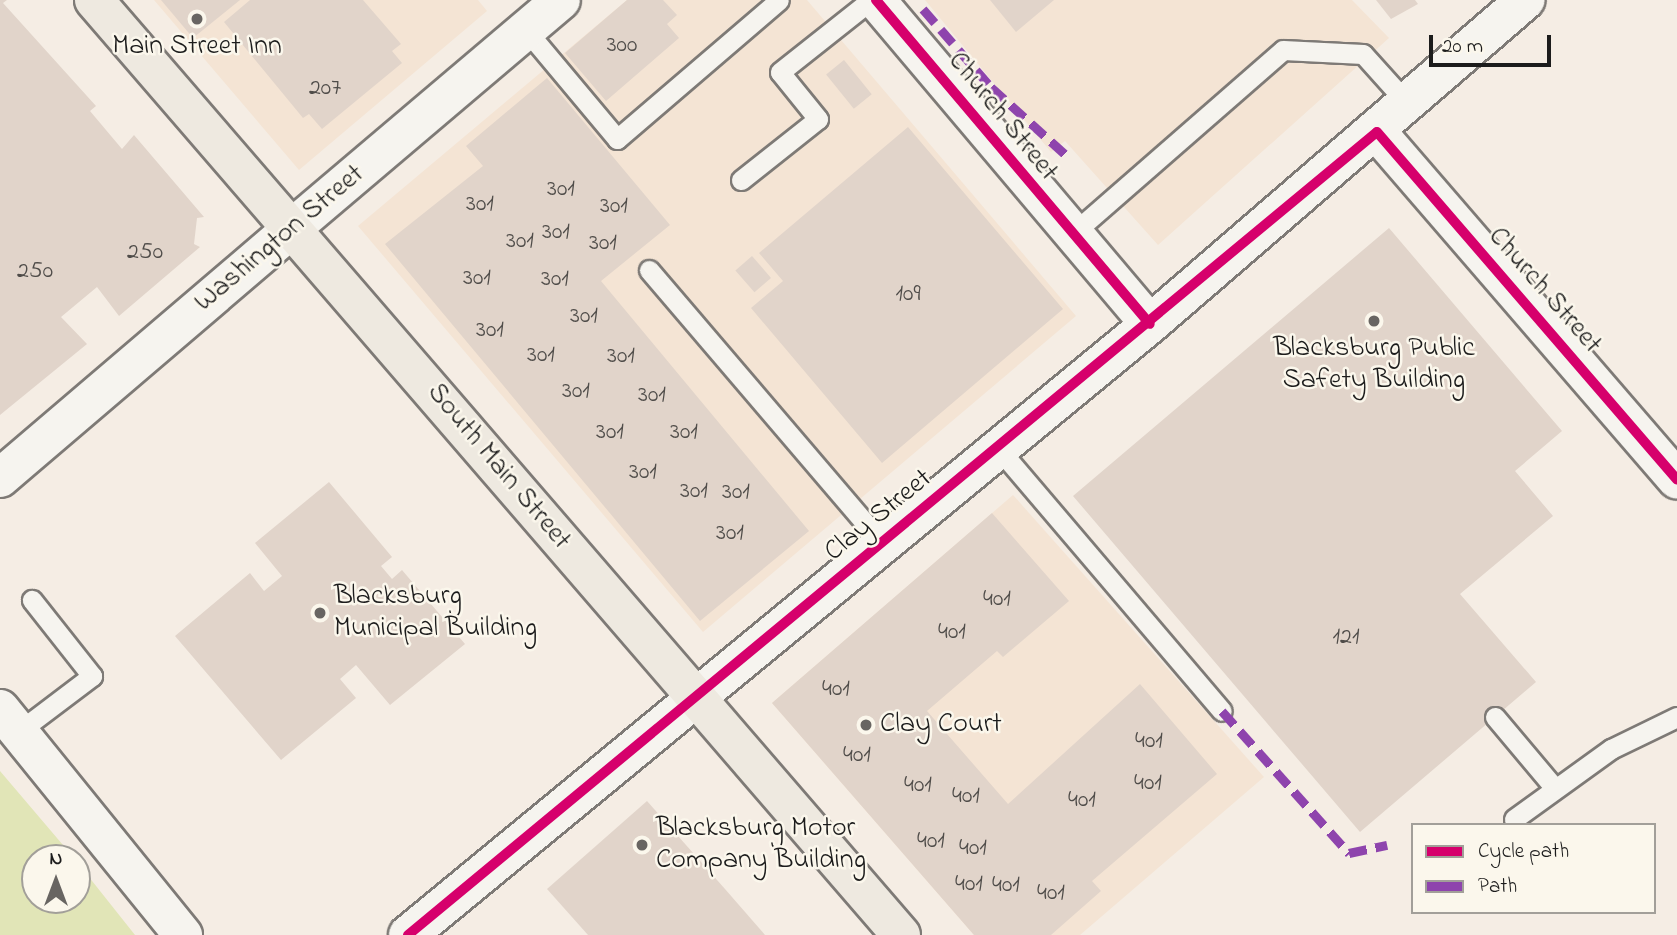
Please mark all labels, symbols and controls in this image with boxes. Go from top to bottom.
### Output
marker: Main Street Inn [189,11,205,27]
scale bar [1432,21,1554,65]
place label: Main Street Inn [112,30,282,64]
house number: 300 [607,32,637,60]
text: 20 m [1442,32,1483,62]
street label: Church Street [940,46,1064,188]
house number: 207 [309,75,341,103]
street label: Washington Street [188,158,372,320]
house number: 301 [547,176,575,204]
house number: 301 [466,191,494,219]
house number: 301 [600,193,628,221]
house number: 301 [542,219,570,247]
street label: Church Street [1480,221,1608,361]
house number: 301 [506,228,534,256]
house number: 301 [589,230,617,258]
house number: 250 [127,239,163,267]
house number: 250 [17,258,53,286]
house number: 301 [463,265,491,293]
house number: 301 [541,266,569,294]
house number: 109 [895,281,921,309]
house number: 301 [570,303,598,331]
marker: Blacksburg Public Safety Building [1366,313,1382,329]
house number: 301 [476,317,504,345]
place label: Blacksburg Public Safety Building [1273,332,1475,398]
house number: 301 [527,342,555,370]
house number: 301 [607,343,635,371]
street label: South Main Street [419,377,577,557]
house number: 301 [562,378,590,406]
house number: 301 [638,382,666,410]
house number: 301 [596,419,624,447]
house number: 301 [670,419,698,447]
house number: 301 [629,459,657,487]
street label: Clay Street [819,463,939,569]
house number: 301 [680,478,708,506]
house number: 301 [722,479,750,507]
house number: 301 [716,520,744,548]
place label: Blacksburg Municipal Building [334,580,537,646]
house number: 401 [983,586,1011,614]
marker: Blacksburg Municipal Building [312,605,328,621]
house number: 401 [938,619,966,647]
house number: 121 [1332,624,1360,652]
house number: 401 [822,676,850,704]
place label: Clay Court [880,708,1002,742]
marker: Clay Court [858,717,874,733]
house number: 401 [1135,728,1163,756]
house number: 401 [843,742,871,770]
house number: 401 [1134,770,1162,798]
house number: 401 [904,772,932,800]
house number: 401 [952,783,980,811]
house number: 401 [1068,787,1096,815]
place label: Blacksburg Motor Company Building [656,812,866,878]
legend [1411,823,1656,914]
house number: 401 [917,828,945,856]
house number: 401 [959,835,987,863]
marker: Blacksburg Motor Company Building [634,837,650,853]
text: Cycle path [1478,837,1569,867]
north arrow [21,844,91,914]
text: N [50,846,62,873]
house number: 401 [955,871,983,899]
house number: 401 [992,872,1020,900]
text: Path [1478,872,1517,902]
house number: 401 [1037,880,1065,908]

